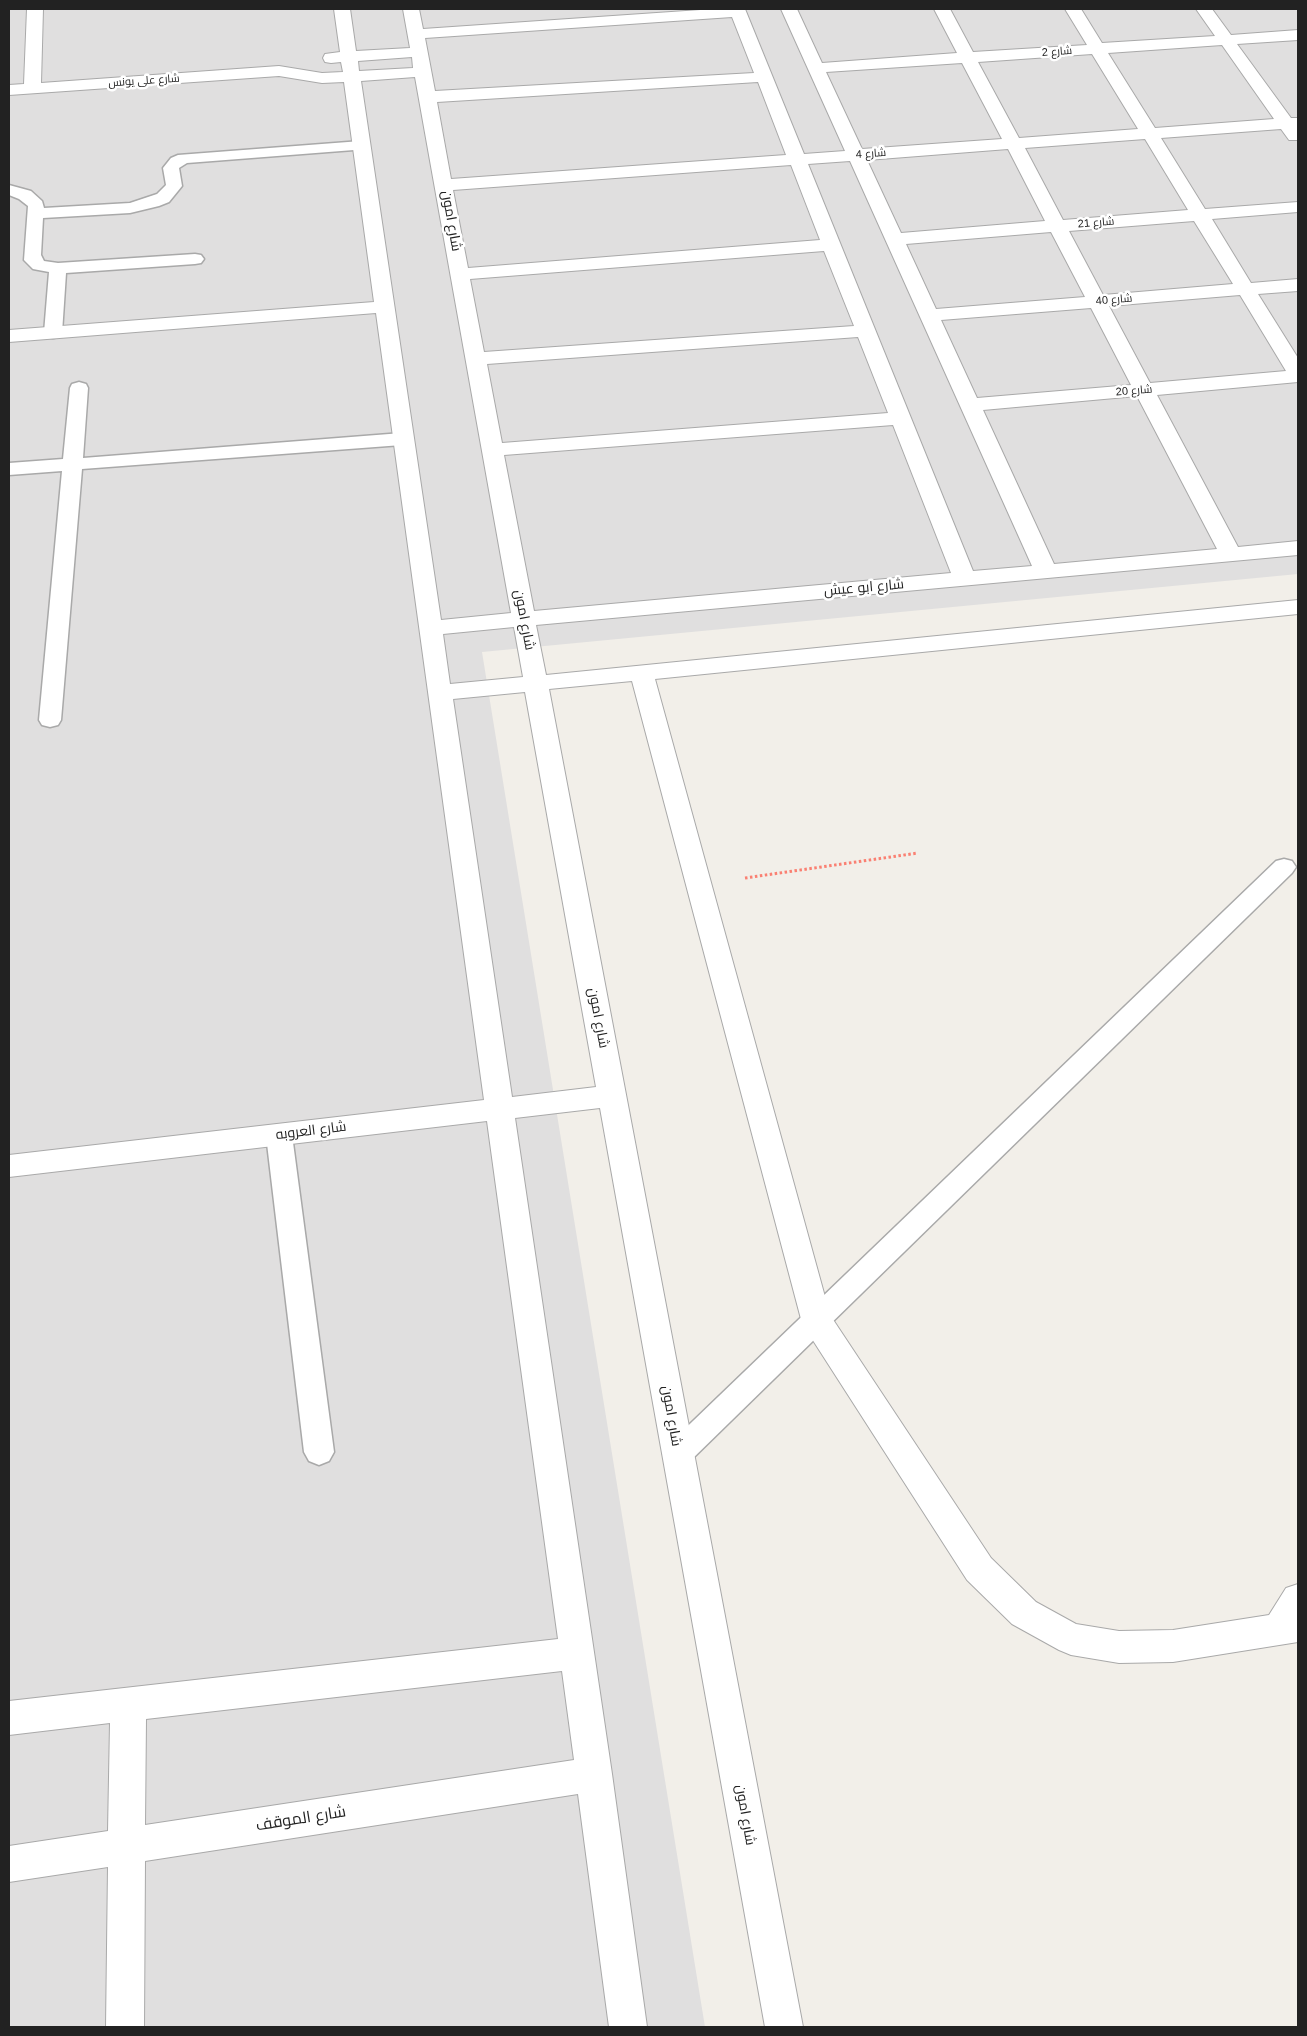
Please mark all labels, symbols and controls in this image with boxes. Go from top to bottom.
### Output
street label: شارع 2 [1041,44,1073,60]
street label: شارع على يونس [108,72,180,90]
street label: شارع 4 [855,146,887,162]
street label: شارع امون [437,189,465,253]
street label: شارع 21 [1077,215,1115,231]
street label: شارع 40 [1095,292,1133,308]
street label: شارع 20 [1115,383,1153,399]
street label: شارع ابو عيش [823,576,905,600]
street label: شارع امون [510,588,538,652]
street label: شارع امون [584,986,612,1050]
street label: شارع العروبه [275,1118,347,1144]
street label: شارع امون [657,1384,685,1448]
street label: شارع امون [731,1783,759,1847]
street label: شارع الموقف [255,1802,347,1836]

